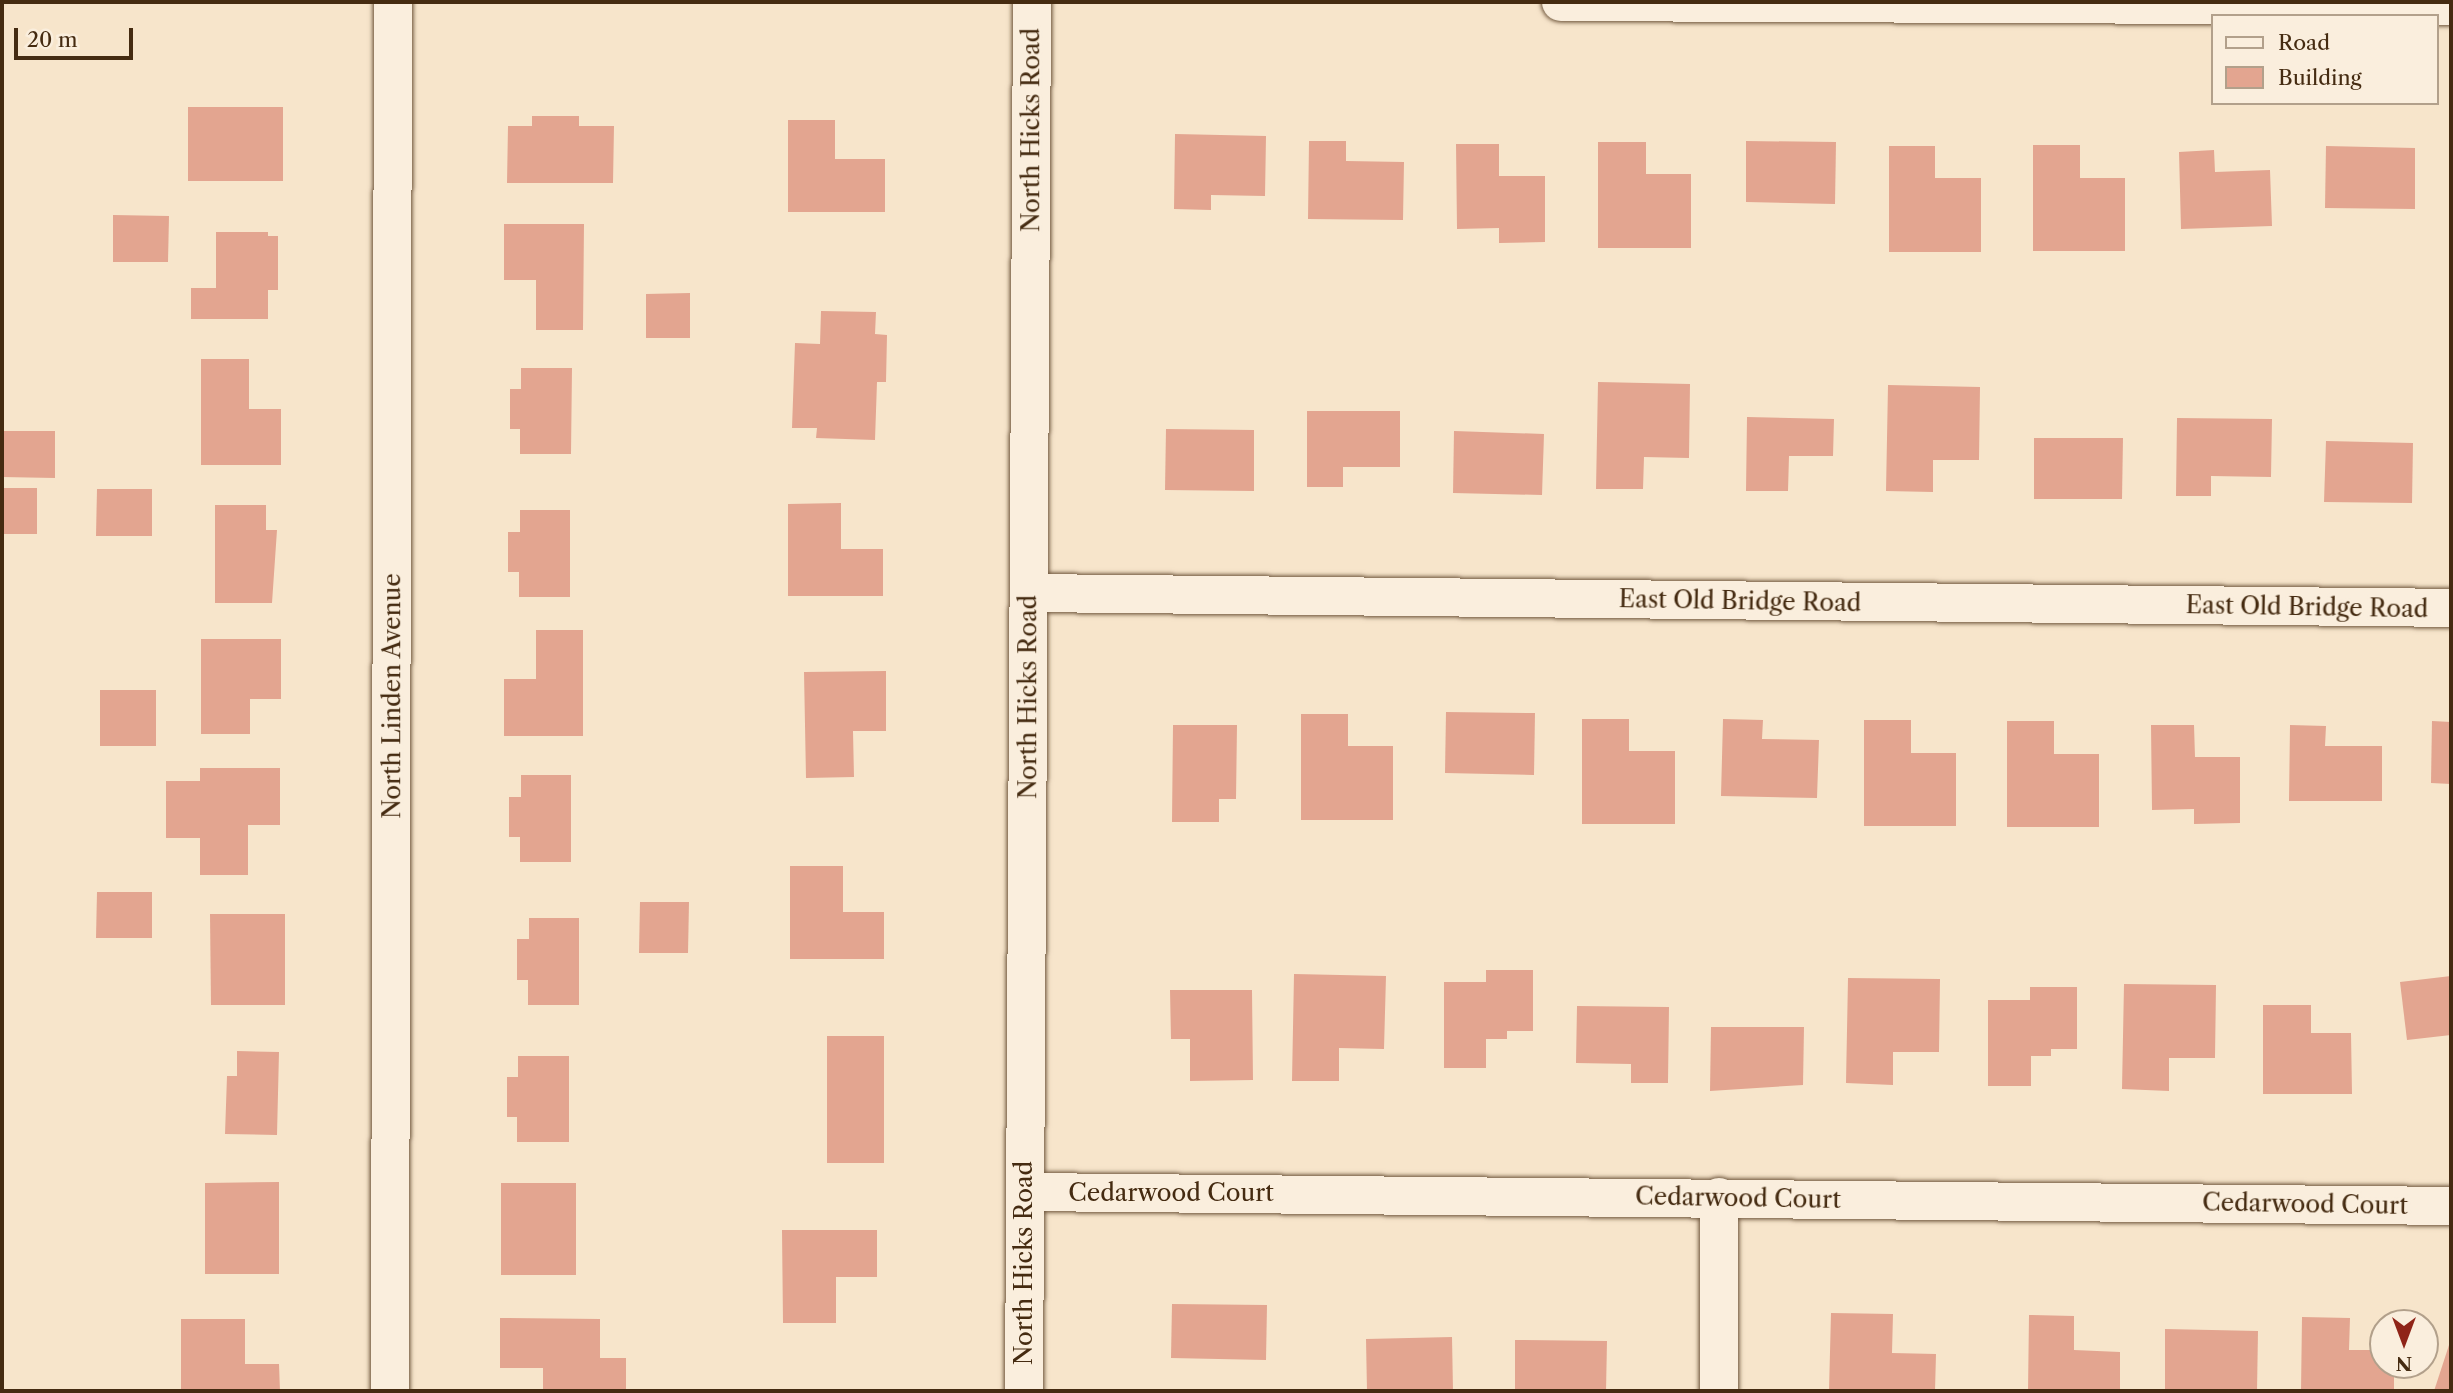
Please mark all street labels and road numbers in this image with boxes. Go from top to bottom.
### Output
street label: North Hicks Road [1017,28,1045,232]
street label: North Linden Avenue [378,573,406,819]
street label: East Old Bridge Road [1618,584,1862,618]
street label: East Old Bridge Road [2185,590,2429,624]
street label: North Hicks Road [1014,595,1042,799]
street label: North Hicks Road [1010,1161,1038,1365]
street label: Cedarwood Court [1068,1179,1274,1207]
street label: Cedarwood Court [1635,1182,1841,1214]
street label: Cedarwood Court [2202,1188,2408,1220]

